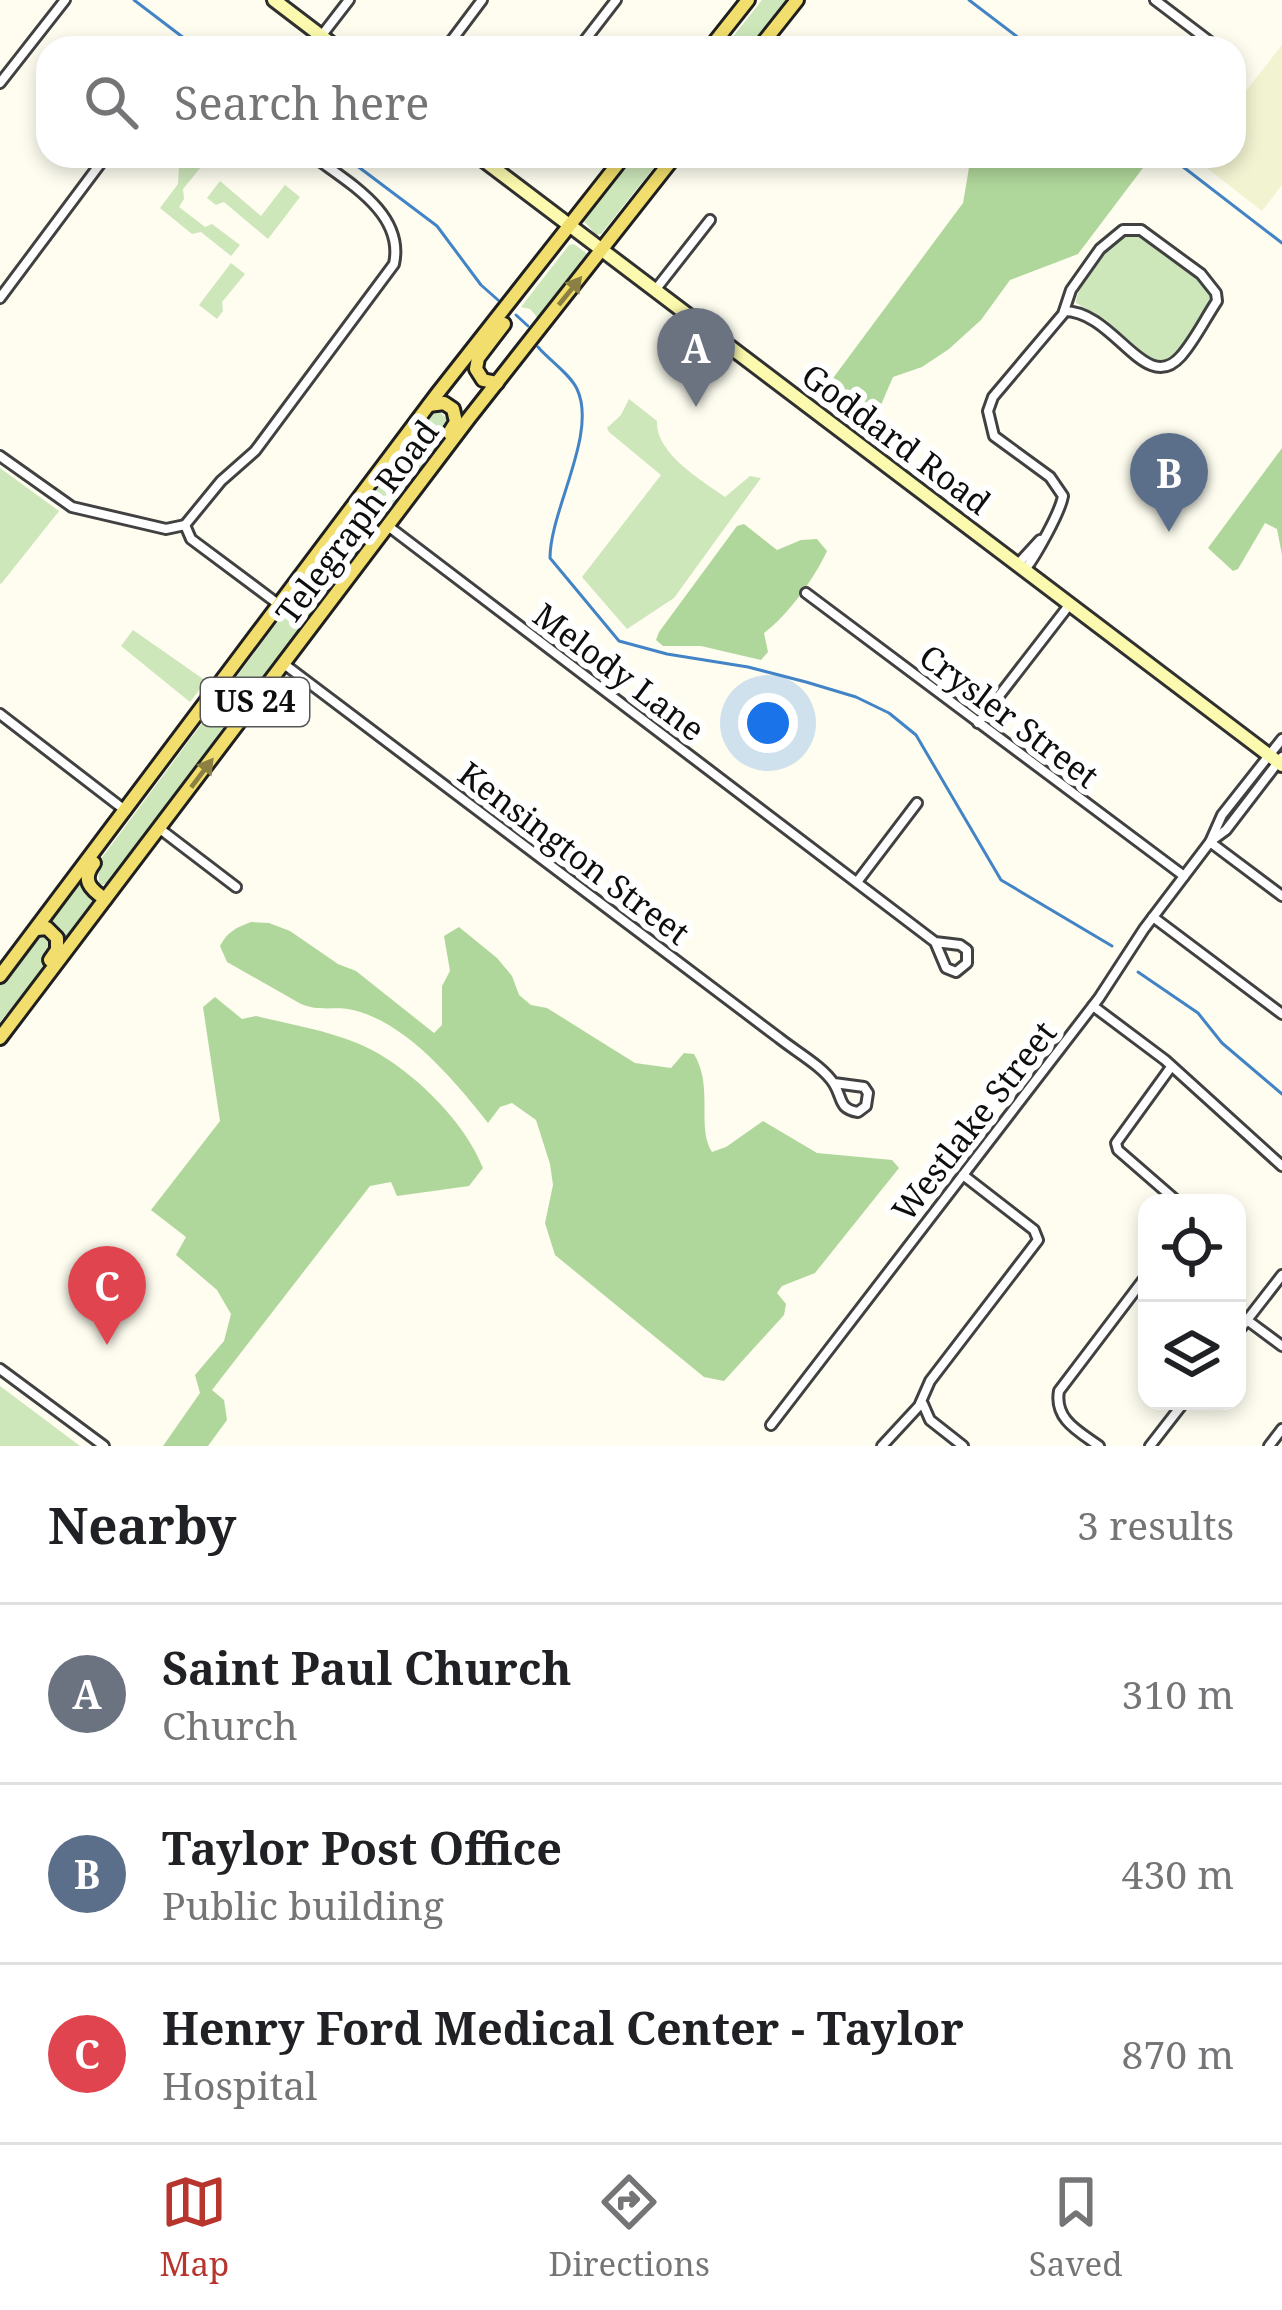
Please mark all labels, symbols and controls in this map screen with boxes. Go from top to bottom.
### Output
search box [36,36,1246,168]
icon: search [78,69,144,135]
text: Search here [174,72,429,133]
one-way arrow [557,275,582,306]
pin: A [657,308,735,407]
street label: Goddard Road [793,353,1000,524]
street label: Telegraph Road [265,410,448,633]
pin: B [1130,433,1208,532]
street label: Melody Lane [525,592,714,751]
street label: Crysler Street [911,633,1108,798]
road number: US 24 [201,678,309,726]
your location [738,693,798,753]
street label: Kensington Street [450,751,699,954]
one-way arrow [189,757,213,789]
street label: Westlake Street [881,1011,1066,1230]
map controls [1138,1194,1246,1410]
button: locate [1138,1194,1246,1302]
pin: C [68,1246,146,1345]
button: layers [1138,1302,1246,1410]
text: Nearby [48,1489,236,1559]
text: 3 results [1077,1498,1234,1551]
text: Saint Paul Church [162,1637,572,1698]
text: A [72,1667,102,1720]
text: 310 m [1122,1667,1234,1720]
text: Church [162,1698,298,1751]
text: Taylor Post Office [162,1817,562,1878]
text: B [74,1847,100,1900]
text: 430 m [1122,1847,1234,1900]
text: Public building [162,1878,444,1931]
text: Henry Ford Medical Center - Taylor [162,1997,964,2058]
text: C [74,2027,100,2080]
text: 870 m [1122,2027,1234,2080]
text: Hospital [162,2058,317,2111]
tab: Map [160,2169,229,2286]
tab: Directions [548,2169,710,2286]
tab: Saved [1029,2169,1122,2286]

